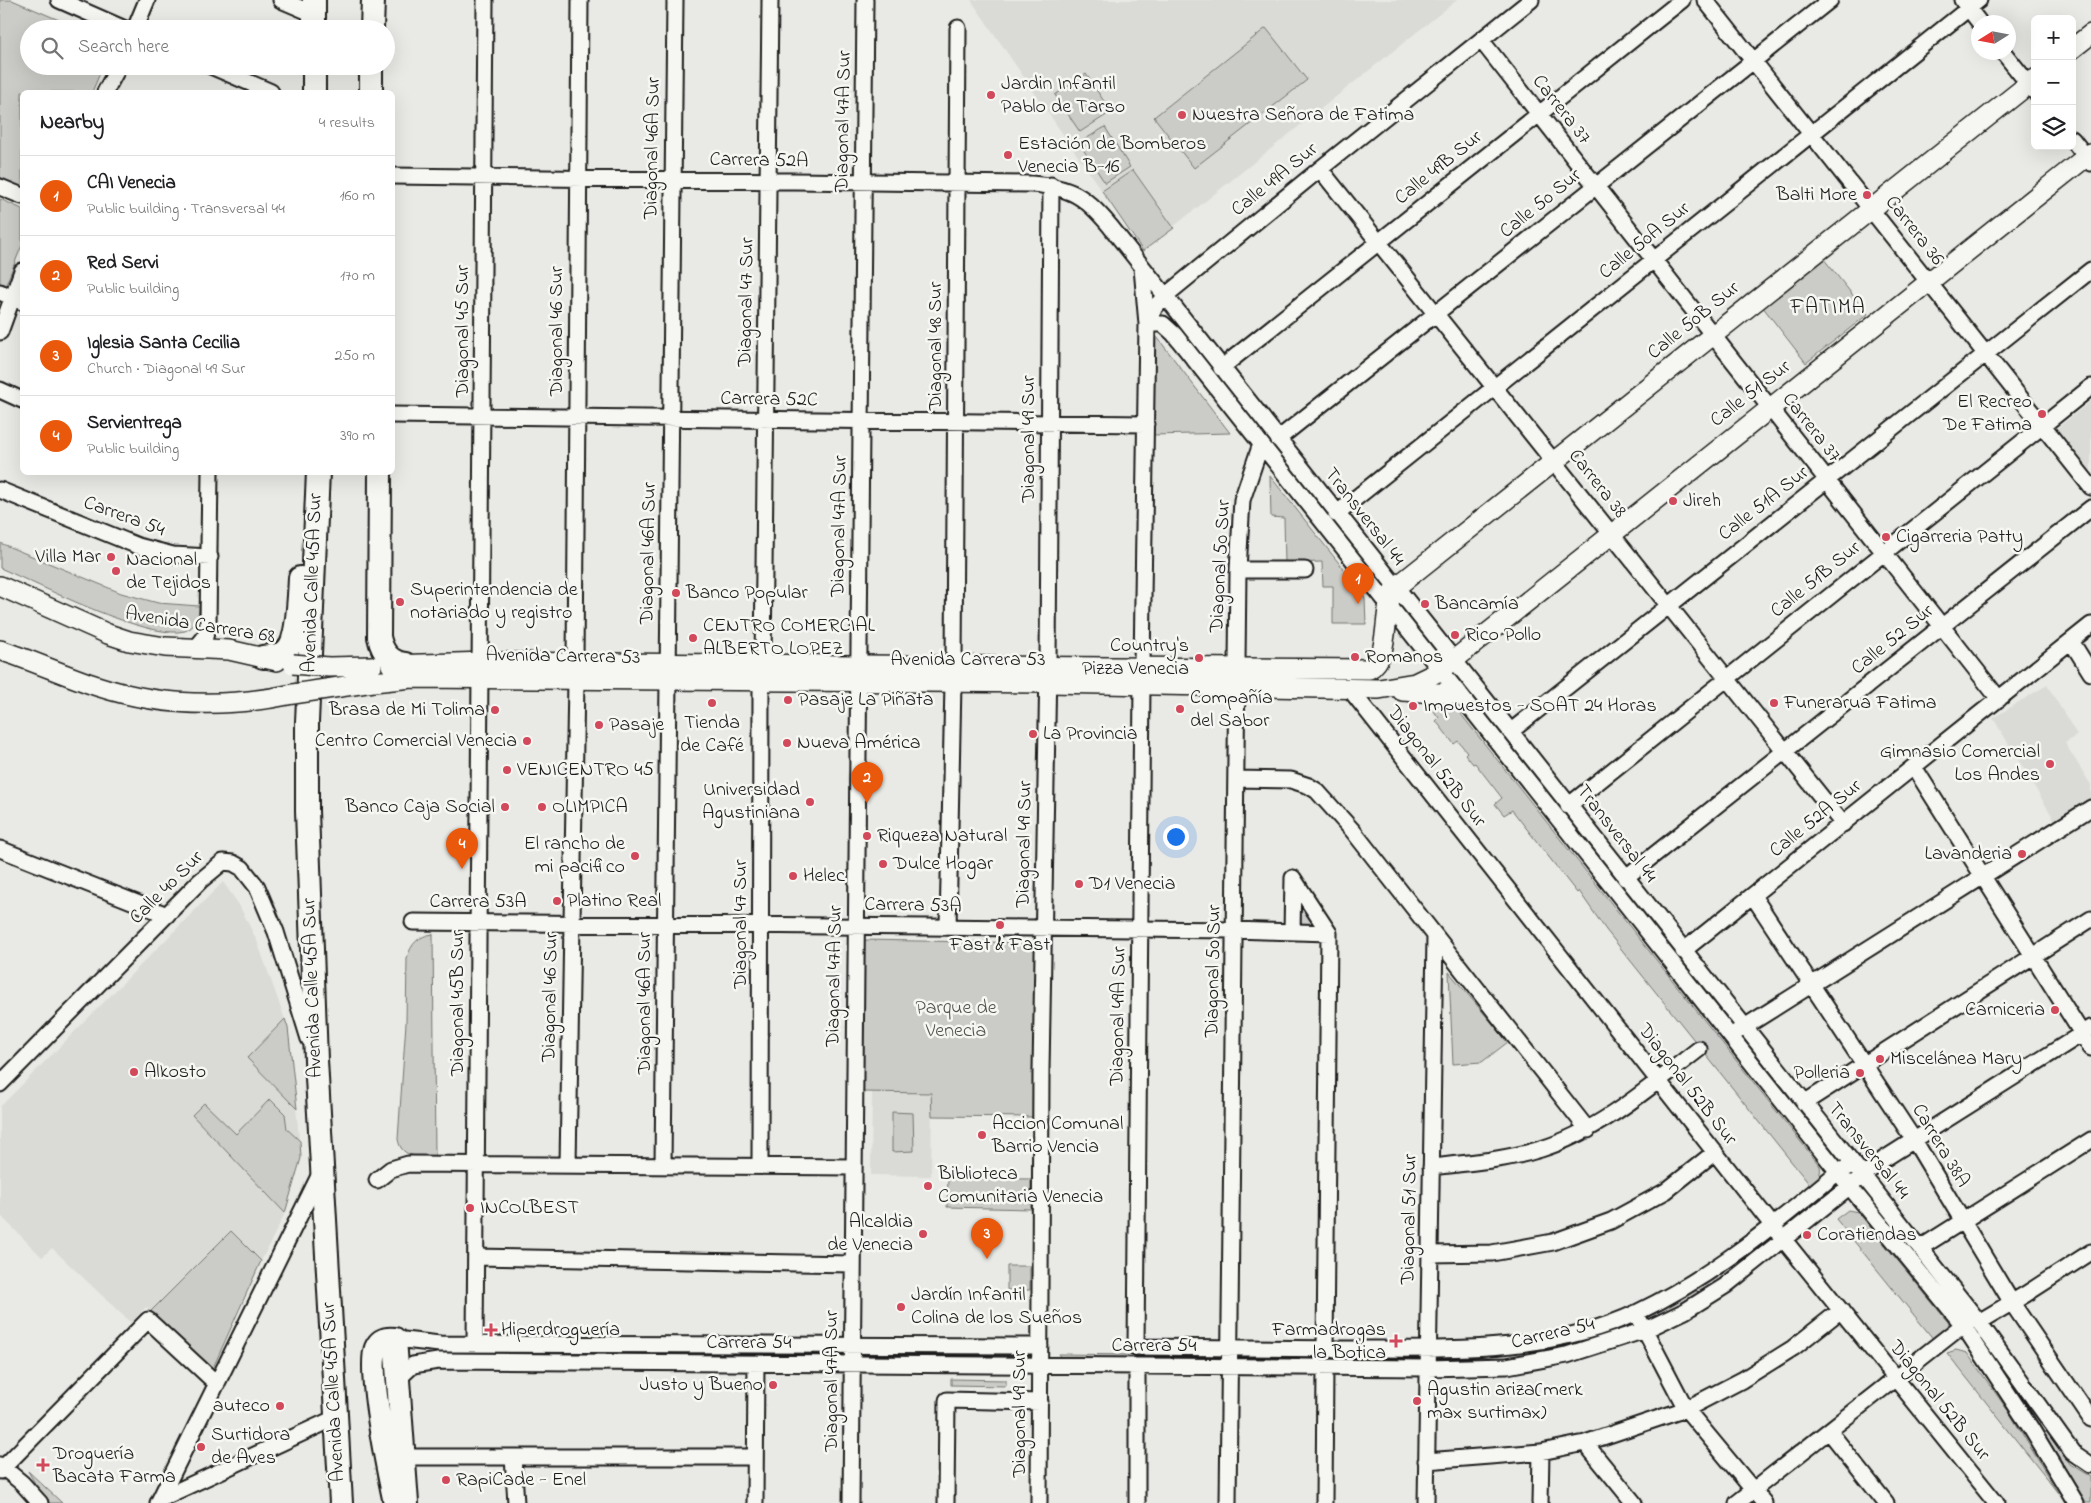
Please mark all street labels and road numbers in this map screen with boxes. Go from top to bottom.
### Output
street label: Diagonal 47A Sur [828,49,861,193]
street label: Carrera 37 [1524,69,1598,151]
street label: Diagonal 46A Sur [637,76,670,220]
street label: Calle 49B Sur [1389,123,1490,212]
street label: Calle 49A Sur [1225,135,1325,224]
street label: Carrera 52A [709,146,809,176]
street label: Calle 50 Sur [1494,161,1589,246]
street label: Carrera 36 [1877,190,1951,272]
street label: Calle 50A Sur [1593,195,1698,287]
street label: Diagonal 47 Sur [731,236,764,368]
street label: Diagonal 45 Sur [449,264,479,398]
street label: Diagonal 46 Sur [543,265,573,397]
street label: Calle 50B Sur [1642,274,1747,367]
street label: Diagonal 48 Sur [922,281,952,411]
street label: Calle 51 Sur [1704,353,1798,435]
street label: Diagonal 49 Sur [1015,375,1045,504]
street label: Carrera 52C [720,385,818,415]
street label: Carrera 37 [1774,387,1848,469]
street label: Carrera 38 [1561,443,1633,525]
street label: Diagonal 47A Sur [824,454,857,598]
street label: Calle 51A Sur [1713,459,1816,549]
street label: Transversal 44 [1316,462,1412,572]
street label: Diagonal 46A Sur [633,481,666,625]
street label: Carrera 54 [79,489,169,545]
street label: Avenida Calle 45A Sur [295,492,331,673]
street label: Diagonal 50 Sur [1203,498,1240,634]
street label: Calle 51B Sur [1764,534,1868,626]
street label: Calle 52 Sur [1845,597,1941,683]
street label: Avenida Carrera 68 [123,600,277,652]
street label: Avenida Carrera 53 [485,641,641,673]
street label: Avenida Carrera 53 [891,646,1045,675]
street label: Diagonal 52B Sur [1378,699,1493,835]
street label: Calle 52A Sur [1764,772,1869,865]
street label: Diagonal 49 Sur [1009,779,1042,909]
street label: Transversal 44 [1568,779,1664,889]
street label: Calle 40 Sur [123,844,211,932]
street label: Diagonal 47 Sur [727,859,757,990]
street label: Carrera 53A [429,888,527,917]
street label: Carrera 53A [864,891,962,921]
street label: Avenida Calle 45A Sur [295,897,331,1078]
street label: Diagonal 50 Sur [1198,903,1231,1039]
street label: Diagonal 47A Sur [819,904,852,1048]
street label: Diagonal 45B Sur [444,929,474,1077]
street label: Diagonal 46 Sur [535,931,568,1063]
street label: Diagonal 46A Sur [631,931,661,1075]
street label: Diagonal 49A Sur [1103,945,1136,1087]
street label: Diagonal 52B Sur [1629,1017,1744,1153]
street label: Transversal 44 [1820,1096,1916,1206]
street label: Carrera 38A [1904,1099,1976,1193]
street label: Diagonal 51 Sur [1394,1153,1427,1286]
street label: Avenida Calle 45A Sur [315,1301,353,1483]
street label: Diagonal 47A Sur [818,1309,848,1453]
street label: Carrera 54 [1508,1310,1598,1358]
street label: Carrera 54 [707,1329,791,1358]
street label: Carrera 54 [1112,1332,1196,1361]
street label: Diagonal 52B Sur [1880,1334,1997,1469]
street label: Diagonal 49 Sur [1006,1350,1036,1479]

